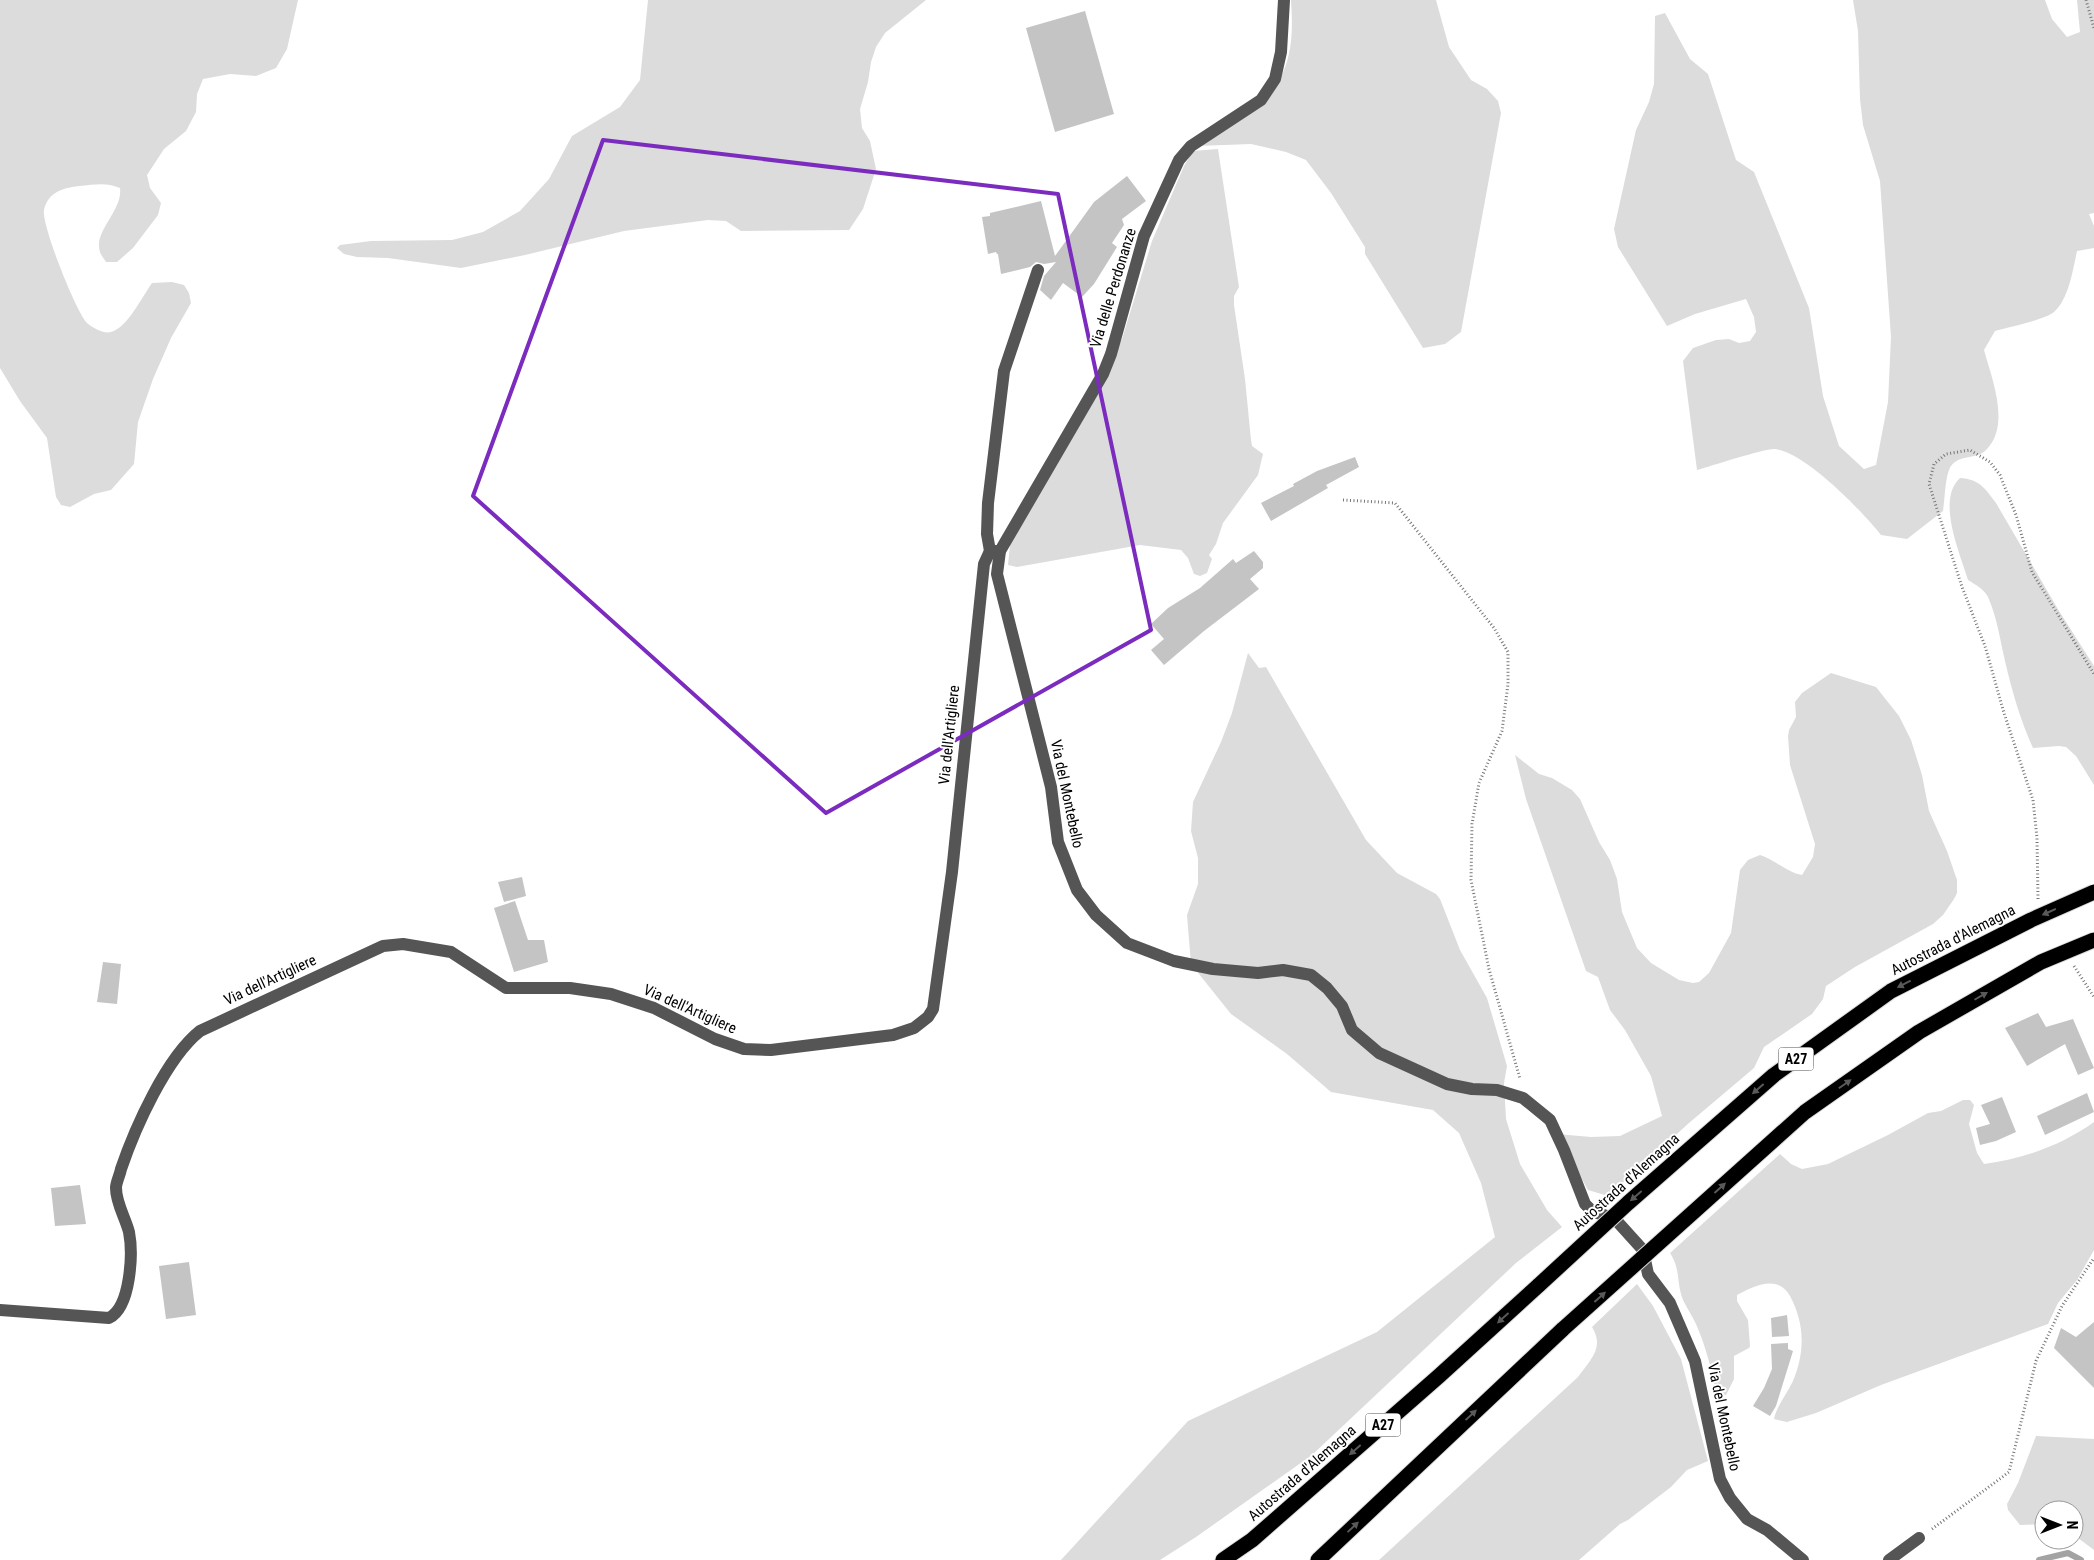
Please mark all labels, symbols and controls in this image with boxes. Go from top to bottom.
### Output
street label: Via delle Perdonanze [1086,226,1140,350]
street label: Via dell'Artigliere [935,684,963,786]
street label: Via del Montebello [1047,738,1087,850]
street label: Autostrada d'Alemagna [1888,901,2018,979]
one-way arrow [2042,908,2056,916]
street label: Via dell'Artigliere [221,951,319,1009]
street label: Via dell'Artigliere [641,980,739,1038]
one-way arrow [1897,980,1911,988]
one-way arrow [1974,992,1989,1000]
road number: A27 [1778,1048,1814,1070]
one-way arrow [1838,1079,1852,1089]
one-way arrow [1752,1083,1764,1094]
street label: Autostrada d'Alemagna [1569,1129,1683,1235]
one-way arrow [1714,1182,1726,1194]
one-way arrow [1630,1190,1642,1202]
one-way arrow [1593,1291,1605,1303]
one-way arrow [1497,1312,1509,1324]
street label: Via del Montebello [1704,1361,1744,1473]
one-way arrow [1465,1409,1477,1421]
road number: A27 [1366,1414,1400,1436]
street label: Autostrada d'Alemagna [1244,1421,1360,1525]
one-way arrow [1349,1444,1362,1455]
north arrow [2034,1500,2084,1550]
one-way arrow [1347,1521,1359,1533]
text: N [2064,1521,2080,1529]

